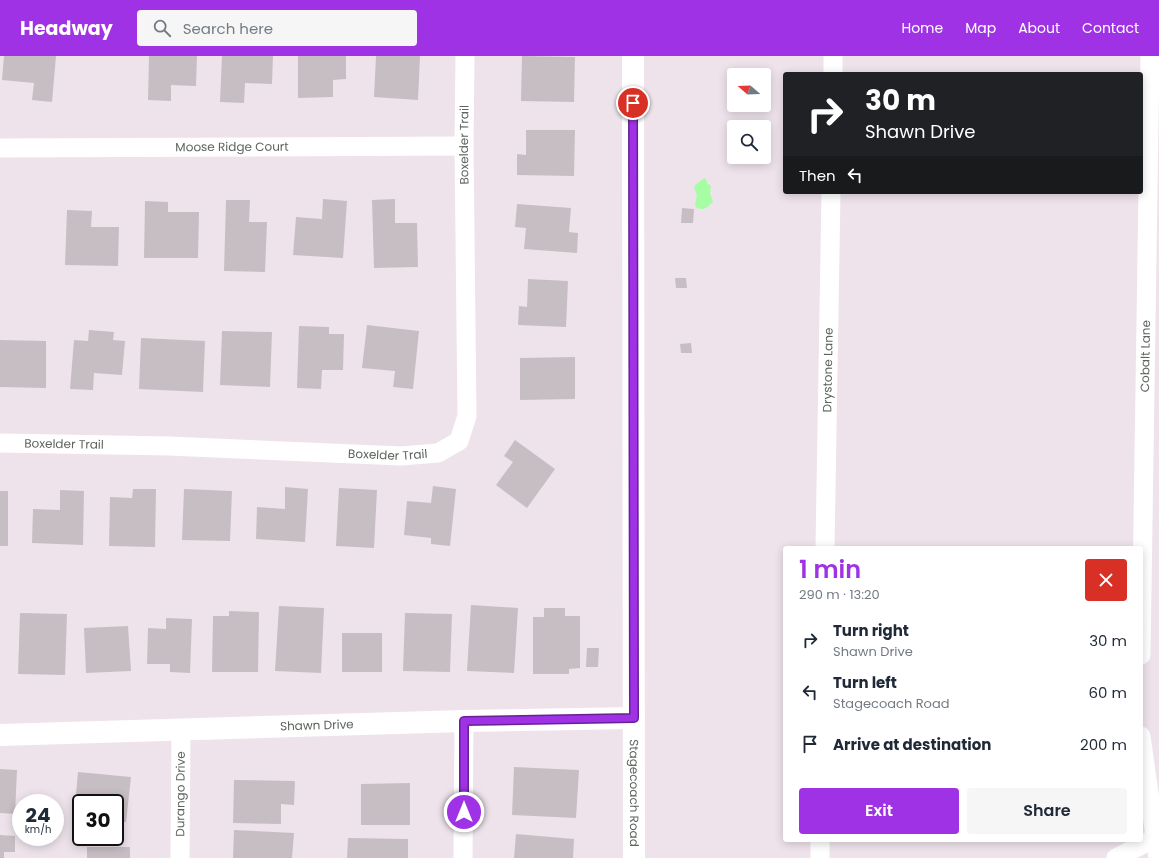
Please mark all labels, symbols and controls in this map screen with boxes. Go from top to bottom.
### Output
search box [137,10,417,46]
text: Headway [20,15,113,42]
icon: search [151,17,173,39]
text: Search here [183,18,273,39]
text: Home [901,18,943,38]
text: Map [965,18,996,38]
text: About [1018,18,1060,38]
text: Contact [1082,18,1139,38]
north arrow [727,68,771,112]
map controls [727,68,771,164]
text: 30 m [865,81,936,120]
pin [616,86,650,120]
icon: right [799,88,851,140]
icon: arrive [622,92,644,114]
street label: Boxelder Trail [455,105,472,185]
text: Shawn Drive [865,119,975,144]
button: search [727,120,771,164]
street label: Moose Ridge Court [175,138,289,155]
icon: left [844,164,866,186]
text: Then [799,165,836,186]
street label: Cobalt Lane [1136,320,1154,392]
street label: Drystone Lane [818,327,837,413]
street label: Boxelder Trail [24,434,104,453]
street label: Boxelder Trail [348,445,428,464]
text: 1 min [799,553,861,586]
button: close [1085,559,1127,601]
text: 290 m · 13:20 [799,585,880,604]
text: Turn right [833,620,909,641]
icon: right [799,629,821,651]
text: 30 m [1089,630,1127,651]
text: Shawn Drive [833,642,913,661]
text: Turn left [833,672,897,693]
icon: left [799,681,821,703]
text: 60 m [1089,682,1127,703]
text: Stagecoach Road [833,694,949,713]
street label: Shawn Drive [280,715,354,735]
icon: arrive [799,733,821,755]
text: Arrive at destination [833,734,991,755]
text: 200 m [1080,734,1127,755]
street label: Stagecoach Road [626,739,643,847]
street label: Durango Drive [171,751,189,837]
button: Exit [799,788,959,834]
button: Share [967,788,1127,834]
position arrow [443,791,485,833]
speed limit sign: 30 [72,794,124,846]
text: 24 [26,801,50,829]
text: km/h [25,822,51,837]

